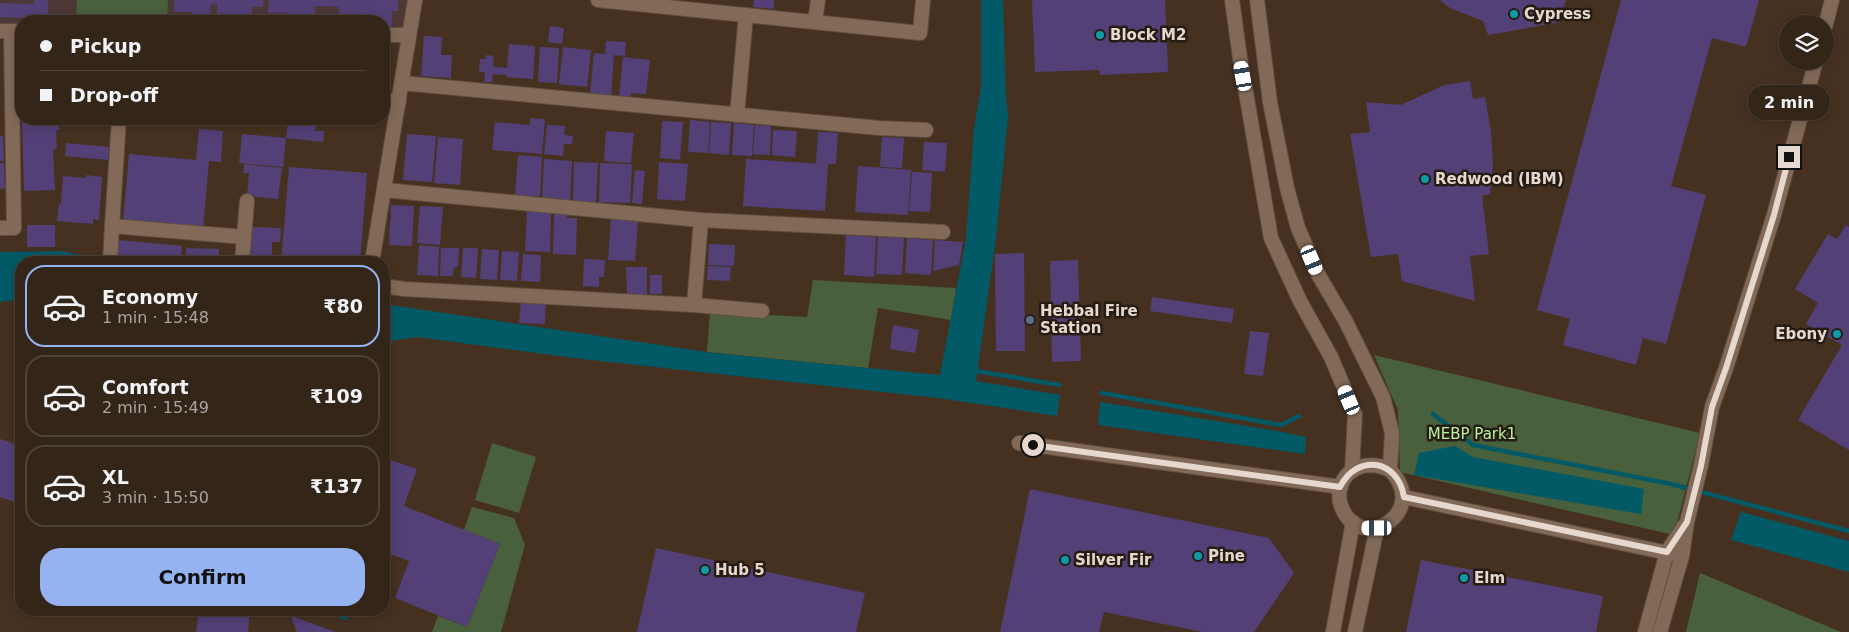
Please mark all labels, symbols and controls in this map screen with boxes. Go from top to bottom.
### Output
place label: Cypress [1524,5,1591,23]
marker: Cypress [1508,8,1520,20]
map controls [1779,15,1834,70]
button: layers [1779,15,1834,70]
place label: Block M2 [1110,26,1186,44]
marker: Block M2 [1094,29,1106,41]
text: Pickup [70,35,141,57]
car [1233,60,1252,92]
text: Drop-off [70,84,158,106]
callout: 2 min [1748,84,1830,120]
text: 2 min [1764,93,1814,112]
route end [1778,146,1800,168]
place label: Redwood (IBM) [1435,170,1564,188]
marker: Redwood (IBM) [1419,173,1431,185]
car [1299,243,1324,277]
icon: car [42,284,87,329]
text: Economy [102,286,198,308]
text: ₹80 [323,295,363,317]
place label: Hebbal Fire Station [1040,302,1138,337]
text: 1 min · 15:48 [102,308,209,327]
marker: Hebbal Fire Station [1024,314,1036,326]
place label: Ebony [1775,325,1827,343]
marker: Ebony [1831,328,1843,340]
icon: car [42,374,87,419]
text: Comfort [102,376,189,398]
car [1336,383,1361,417]
text: ₹109 [310,385,363,407]
text: 2 min · 15:49 [102,398,209,417]
park label: MEBP Park1 [1428,425,1516,443]
route start [1022,434,1044,456]
icon: car [42,464,87,509]
text: XL [102,466,129,488]
text: ₹137 [310,475,363,497]
text: 3 min · 15:50 [102,488,209,507]
car [1362,521,1392,536]
place label: Pine [1208,547,1245,565]
button: Confirm [40,548,365,606]
marker: Pine [1192,550,1204,562]
place label: Silver Fir [1075,551,1152,569]
marker: Silver Fir [1059,554,1071,566]
place label: Hub 5 [715,561,765,579]
marker: Hub 5 [699,564,711,576]
place label: Elm [1474,569,1505,587]
marker: Elm [1458,572,1470,584]

